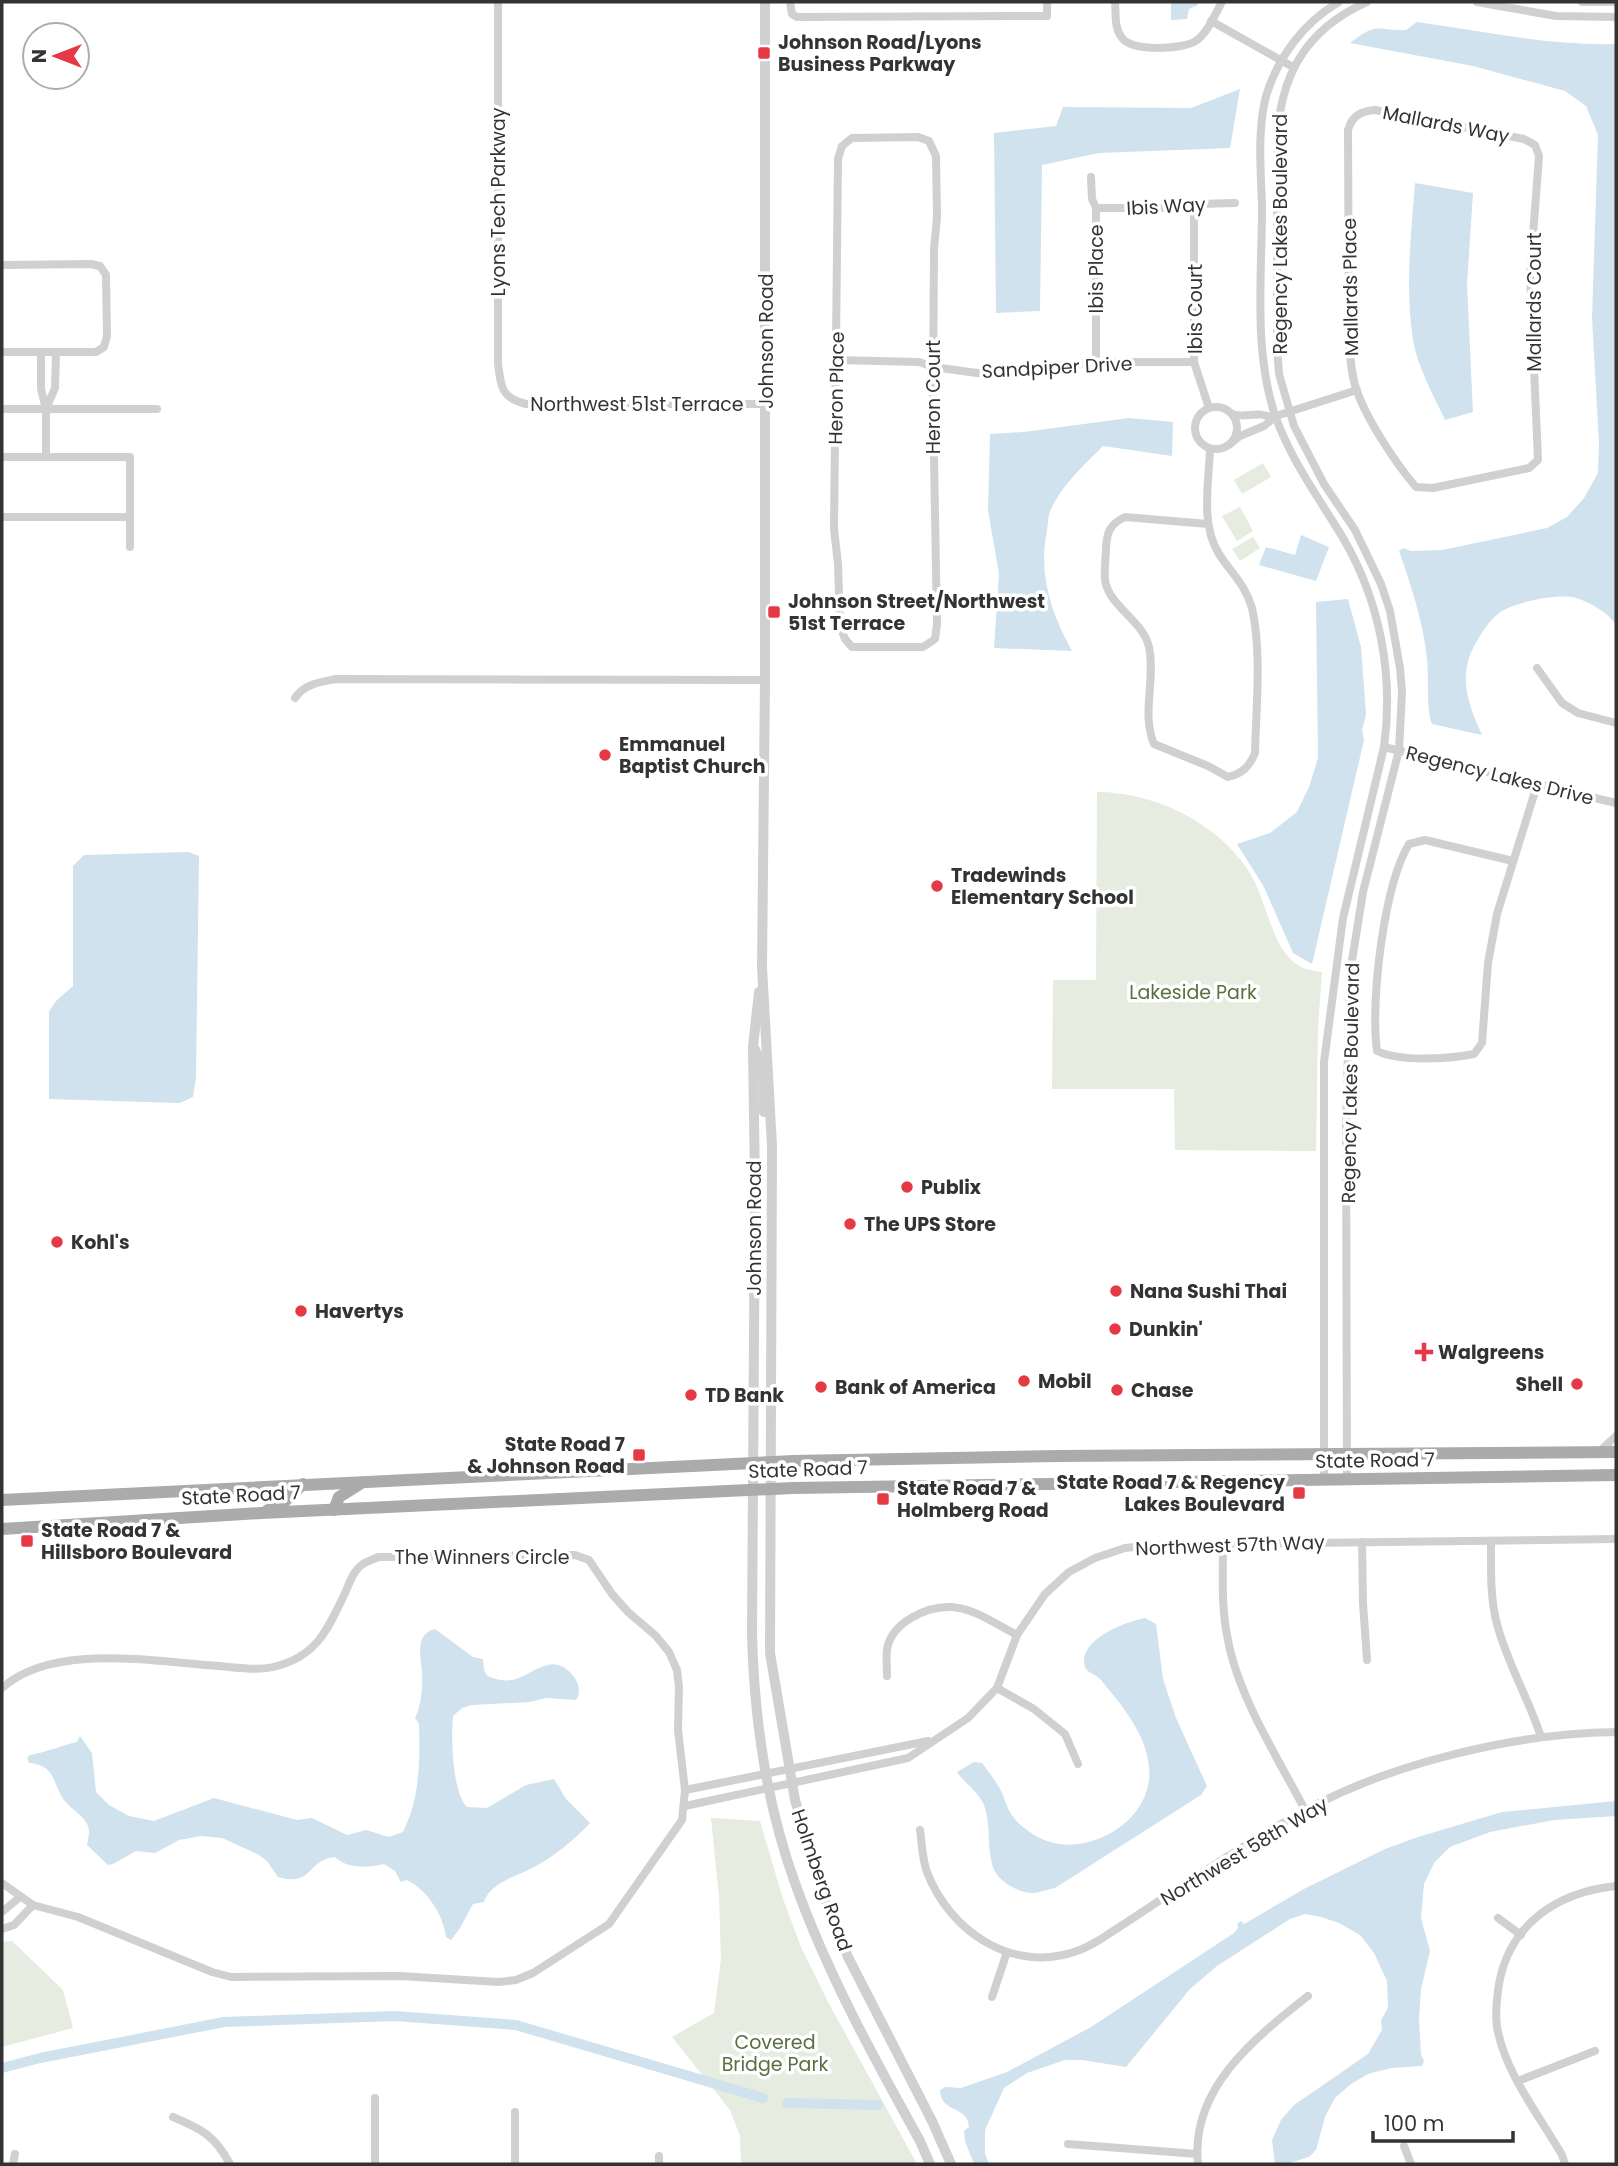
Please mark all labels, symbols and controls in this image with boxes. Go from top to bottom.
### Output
north arrow [21,21,91,91]
place label: Johnson Road/Lyons Business Parkway [778,29,982,78]
marker: Johnson Road/Lyons Business Parkway [756,45,772,61]
text: N [26,49,53,63]
street label: Mallards Way [1380,99,1512,150]
street label: Lyons Tech Parkway [485,107,512,296]
street label: Regency Lakes Boulevard [1267,114,1294,354]
street label: Ibis Way [1126,191,1207,222]
street label: Mallards Place [1336,218,1365,356]
street label: Ibis Place [1083,224,1110,314]
street label: Mallards Court [1521,232,1548,372]
street label: Ibis Court [1182,264,1209,354]
street label: Johnson Road [753,273,780,409]
street label: Heron Place [822,331,851,445]
street label: Heron Court [920,340,947,454]
street label: Sandpiper Drive [981,350,1133,385]
street label: Northwest 51st Terrace [530,391,744,418]
place label: Johnson Street/Northwest 51st Terrace [788,588,1045,637]
marker: Johnson Street/Northwest 51st Terrace [766,604,782,620]
place label: Emmanuel Baptist Church [619,731,766,780]
street label: Regency Lakes Drive [1403,739,1597,812]
marker: Emmanuel Baptist Church [597,747,613,763]
place label: Tradewinds Elementary School [951,862,1134,911]
marker: Tradewinds Elementary School [929,878,945,894]
street label: Regency Lakes Boulevard [1335,962,1366,1204]
park label: Lakeside Park [1129,979,1257,1006]
street label: Johnson Road [741,1160,768,1296]
place label: Publix [921,1174,982,1201]
marker: Publix [899,1179,915,1195]
place label: The UPS Store [864,1211,996,1238]
marker: The UPS Store [842,1216,858,1232]
place label: Kohl's [71,1229,130,1256]
marker: Kohl's [49,1234,65,1250]
place label: Nana Sushi Thai [1130,1278,1287,1305]
marker: Nana Sushi Thai [1108,1283,1124,1299]
place label: Havertys [315,1298,404,1325]
marker: Havertys [293,1303,309,1319]
place label: Dunkin' [1129,1316,1203,1343]
marker: Dunkin' [1107,1321,1123,1337]
place label: Walgreens [1438,1339,1544,1366]
marker: Walgreens [1416,1344,1432,1360]
place label: Mobil [1038,1368,1092,1395]
place label: Shell [1516,1371,1563,1398]
marker: Mobil [1016,1373,1032,1389]
place label: Bank of America [835,1374,996,1401]
marker: Shell [1569,1376,1585,1392]
place label: Chase [1131,1377,1194,1404]
marker: Bank of America [813,1379,829,1395]
place label: TD Bank [705,1382,784,1409]
marker: Chase [1109,1382,1125,1398]
marker: TD Bank [683,1387,699,1403]
place label: State Road 7 & Johnson Road [467,1431,625,1480]
street label: State Road 7 [1315,1446,1435,1475]
marker: State Road 7 & Johnson Road [631,1447,647,1463]
street label: State Road 7 [748,1454,868,1485]
place label: State Road 7 & Regency Lakes Boulevard [1057,1469,1286,1518]
place label: State Road 7 & Holmberg Road [897,1475,1049,1524]
street label: State Road 7 [181,1479,301,1512]
marker: State Road 7 & Regency Lakes Boulevard [1291,1485,1307,1501]
marker: State Road 7 & Holmberg Road [875,1491,891,1507]
place label: State Road 7 & Hillsboro Boulevard [41,1517,232,1566]
street label: Northwest 57th Way [1135,1529,1325,1562]
marker: State Road 7 & Hillsboro Boulevard [19,1533,35,1549]
street label: The Winners Circle [394,1544,570,1571]
street label: Northwest 58th Way [1155,1790,1333,1912]
street label: Holmberg Road [785,1806,858,1955]
park label: Covered Bridge Park [722,2029,829,2078]
scale bar [1373,2100,1513,2144]
text: 100 m [1384,2109,1444,2138]

